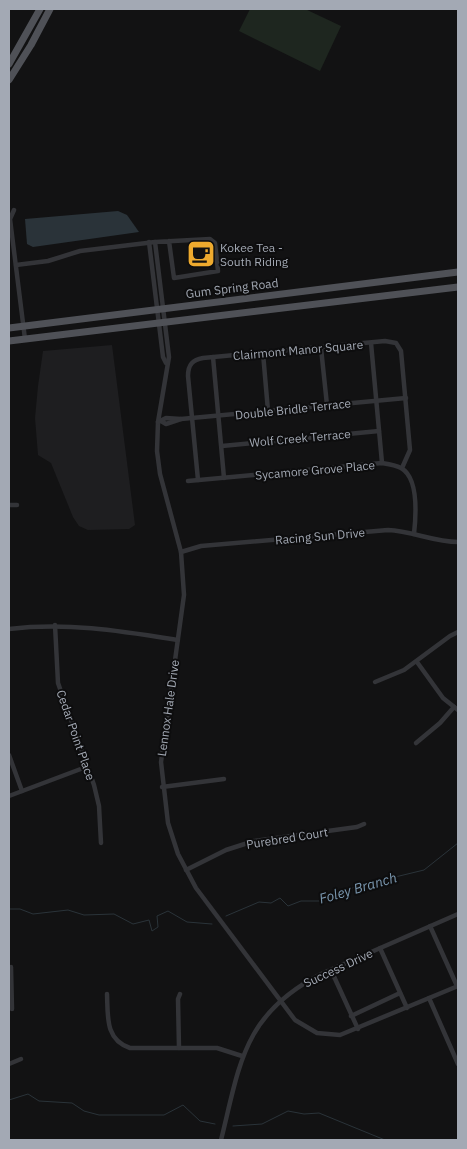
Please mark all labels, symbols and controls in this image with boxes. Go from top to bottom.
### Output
cafe icon: Kokee Tea - South Riding [186,239,216,269]
place label: Kokee Tea - South Riding [220,240,289,269]
street label: Gum Spring Road [185,275,279,301]
street label: Clairmont Manor Square [232,337,364,363]
street label: Double Bridle Terrace [234,395,352,423]
street label: Wolf Creek Terrace [249,426,352,450]
street label: Sycamore Grove Place [254,457,376,483]
street label: Racing Sun Drive [274,525,366,547]
street label: Lennox Hale Drive [154,659,182,757]
street label: Cedar Point Place [53,688,99,783]
street label: Purebred Court [245,824,329,852]
water label: Foley Branch [317,868,399,908]
street label: Success Drive [301,945,375,991]

